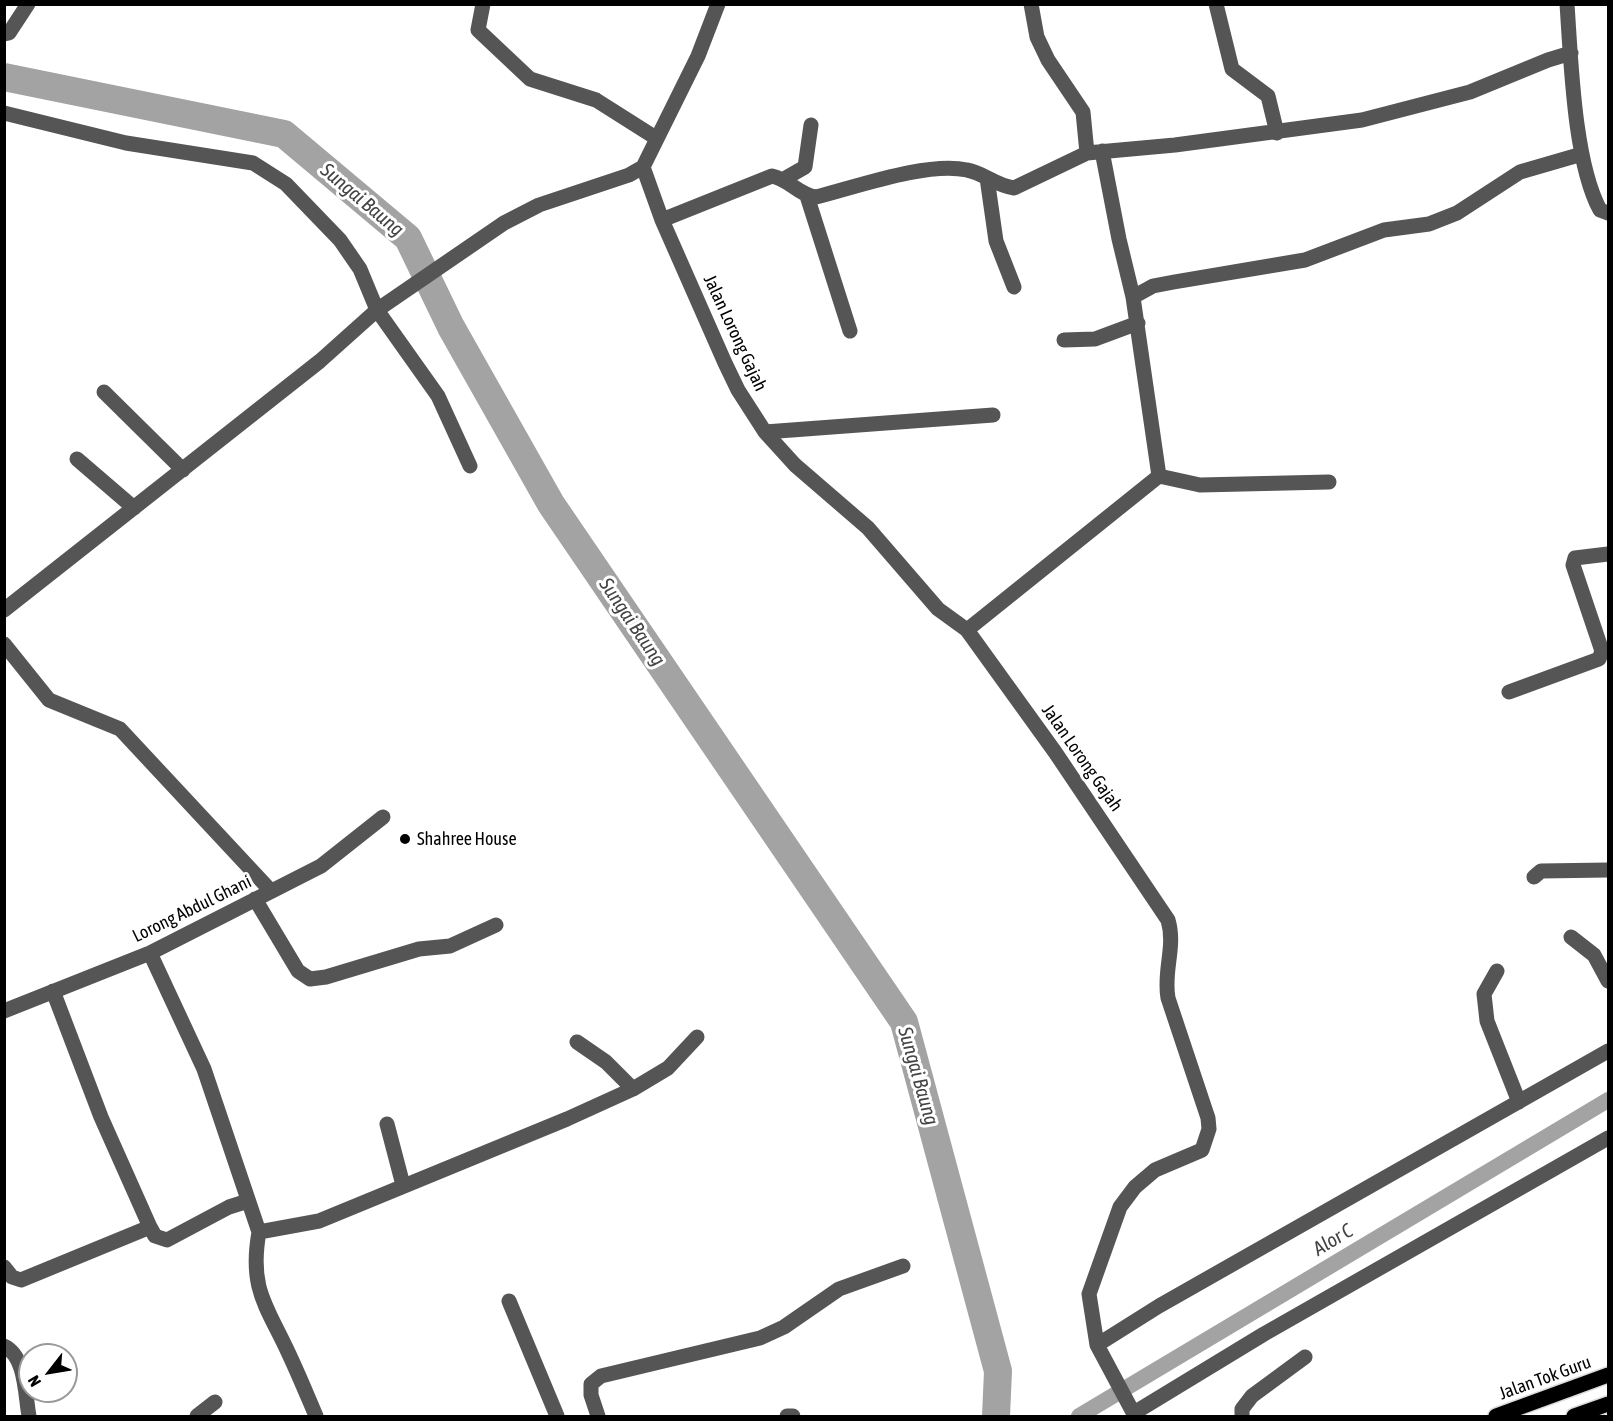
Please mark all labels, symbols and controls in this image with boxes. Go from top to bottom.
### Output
water label: Sungai Baung [316,158,408,242]
street label: Jalan Lorong Gajah [699,271,771,395]
water label: Sungai Baung [594,573,670,671]
street label: Jalan Lorong Gajah [1037,700,1127,816]
place label: Shahree House [417,828,517,850]
marker: Shahree House [398,832,412,846]
street label: Lorong Abdul Ghani [129,871,255,947]
water label: Sungai Baung [893,1024,943,1128]
water label: Alor C [1309,1219,1357,1261]
north arrow [18,1343,78,1403]
street label: Jalan Tok Guru [1496,1351,1594,1405]
text: N [24,1373,44,1390]

